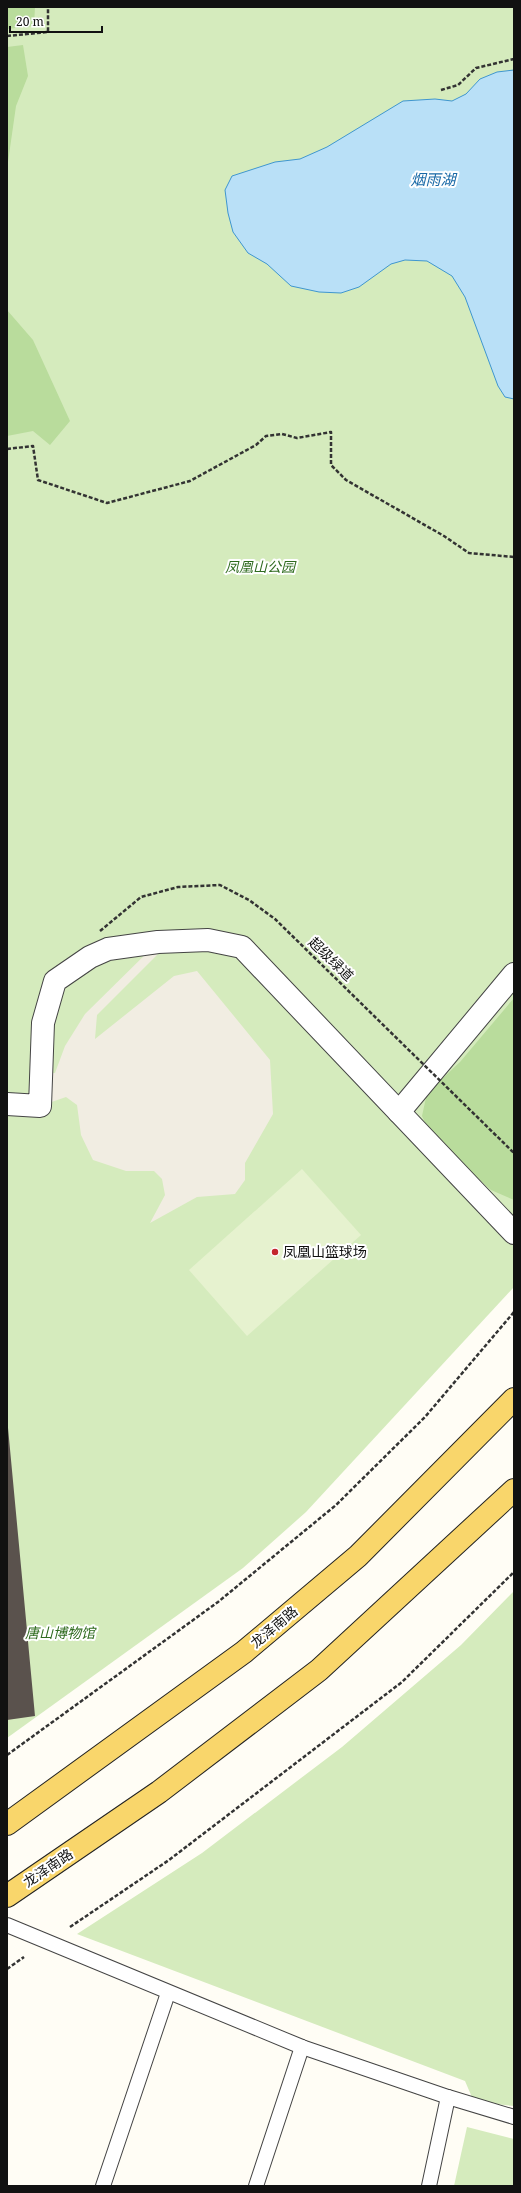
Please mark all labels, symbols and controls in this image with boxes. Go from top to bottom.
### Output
scale bar [10,8,102,34]
text: 20 m [16,13,44,30]
water label: 烟雨湖 [410,169,457,189]
park label: 凤凰山公园 [225,557,297,576]
street label: 超级绿道 [305,932,358,985]
place label: 凤凰山篮球场 [283,1242,367,1261]
marker: 凤凰山篮球场 [270,1247,280,1257]
street label: 龙泽南路 [246,1601,301,1652]
park label: 唐山博物馆 [25,1623,97,1642]
street label: 龙泽南路 [19,1844,76,1891]

